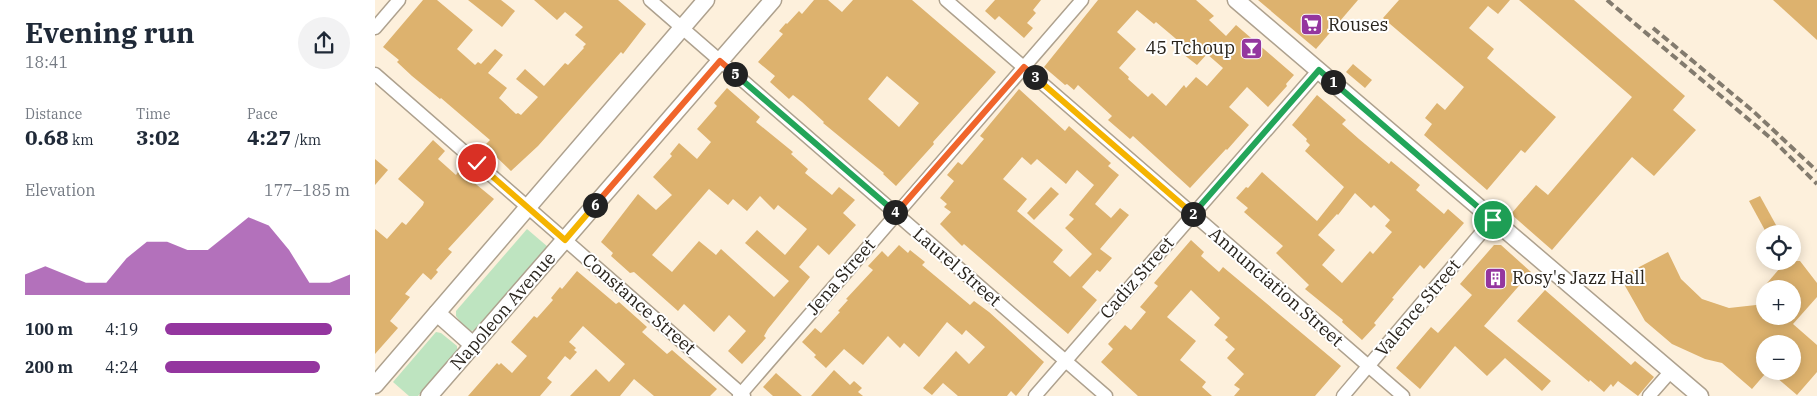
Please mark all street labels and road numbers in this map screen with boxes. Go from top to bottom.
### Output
street label: Laurel Street [909,222,1006,311]
street label: Annunciation Street [1204,222,1348,351]
street label: Cadiz Street [1095,232,1179,324]
street label: Jena Street [801,234,880,320]
street label: Napoleon Avenue [445,247,560,375]
street label: Constance Street [578,248,701,359]
street label: Valence Street [1370,254,1465,361]

